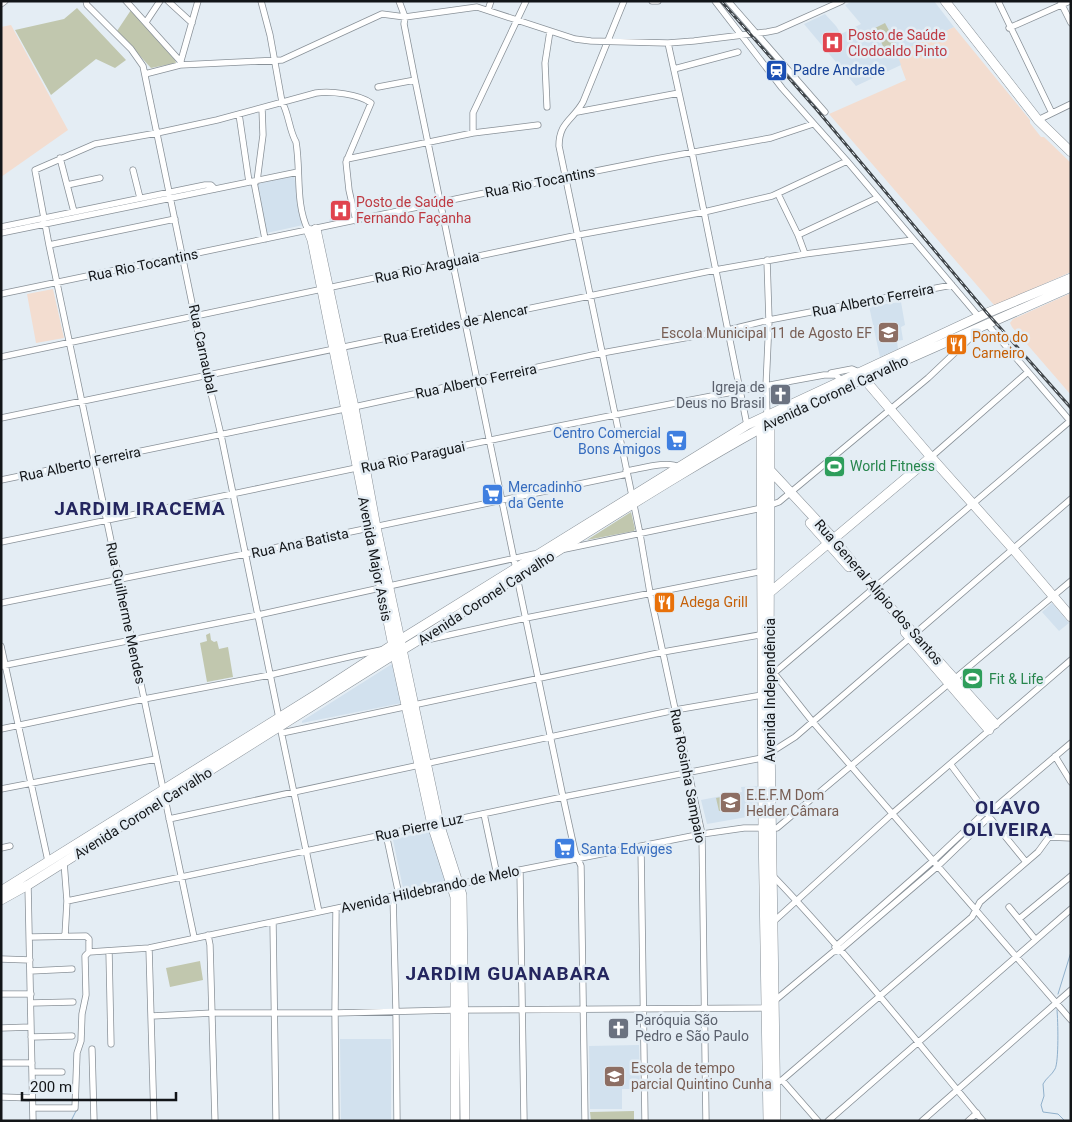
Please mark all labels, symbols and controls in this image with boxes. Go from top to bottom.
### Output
place label: Posto de Saúde Clodoaldo Pinto [848,27,947,59]
hospital icon: Posto de Saúde Clodoaldo Pinto [820,31,844,55]
station icon: Padre Andrade [765,58,789,82]
place label: Padre Andrade [793,62,885,78]
street label: Rua Rio Tocantins [484,163,596,201]
place label: Posto de Saúde Fernando Façanha [356,194,471,226]
hospital icon: Posto de Saúde Fernando Façanha [328,198,352,222]
street label: Rua Rio Tocantins [87,246,199,284]
street label: Rua Rio Araguaia [373,248,481,286]
street label: Rua Alberto Ferreira [811,280,935,320]
street label: Rua Eretides de Alencar [382,301,530,347]
street label: Rua Carnaubal [186,303,220,395]
school or university icon: Escola Municipal 11 de Agosto EF [876,321,900,345]
place label: Escola Municipal 11 de Agosto EF [661,325,872,341]
place label: Ponto do Carneiro [972,329,1028,361]
restaurant icon: Ponto do Carneiro [944,333,968,357]
street label: Avenida Coronel Carvalho [759,352,911,434]
street label: Rua Alberto Ferreira [414,360,538,402]
place label: Igreja de Deus no Brasil [676,379,765,411]
church icon: Igreja de Deus no Brasil [769,383,793,407]
place label: Centro Comercial Bons Amigos [553,425,661,457]
supermarket icon: Centro Comercial Bons Amigos [665,429,689,453]
street label: Rua Rio Paraguai [360,438,466,476]
street label: Rua Alberto Ferreira [18,443,142,485]
sports icon: World Fitness [822,454,846,478]
place label: World Fitness [850,458,935,474]
place label: Mercadinho da Gente [508,479,582,511]
supermarket icon: Mercadinho da Gente [480,483,504,507]
street label: Avenida Major Assis [355,495,395,623]
district label: JARDIM IRACEMA [54,497,226,520]
street label: Rua General Alípio dos Santos [812,516,946,668]
street label: Rua Ana Batista [250,525,350,561]
street label: Rua Guilherme Mendes [103,541,149,685]
street label: Avenida Coronel Carvalho [415,548,557,648]
restaurant icon: Adega Grill [652,590,676,614]
place label: Adega Grill [680,594,748,610]
street label: Avenida Independência [762,618,778,762]
sports icon: Fit & Life [961,667,985,691]
place label: Fit & Life [989,671,1043,687]
street label: Rua Rosinha Sampaio [667,708,709,844]
street label: Avenida Coronel Carvalho [71,764,215,862]
place label: E.E.F.M Dom Helder Câmara [746,787,839,819]
school or university icon: E.E.F.M Dom Helder Câmara [718,791,742,815]
district label: OLAVO OLIVEIRA [963,796,1053,841]
street label: Rua Pierre Luz [374,810,464,844]
supermarket icon: Santa Edwiges [553,837,577,861]
place label: Santa Edwiges [581,841,673,857]
street label: Avenida Hildebrando de Melo [339,862,521,916]
district label: JARDIM GUANABARA [406,962,610,985]
place label: Paróquia São Pedro e São Paulo [635,1012,749,1044]
church icon: Paróquia São Pedro e São Paulo [607,1016,631,1040]
place label: Escola de tempo parcial Quintino Cunha [631,1060,772,1092]
school or university icon: Escola de tempo parcial Quintino Cunha [603,1064,627,1088]
scale bar [22,1070,176,1102]
text: 200 m [30,1078,72,1096]

